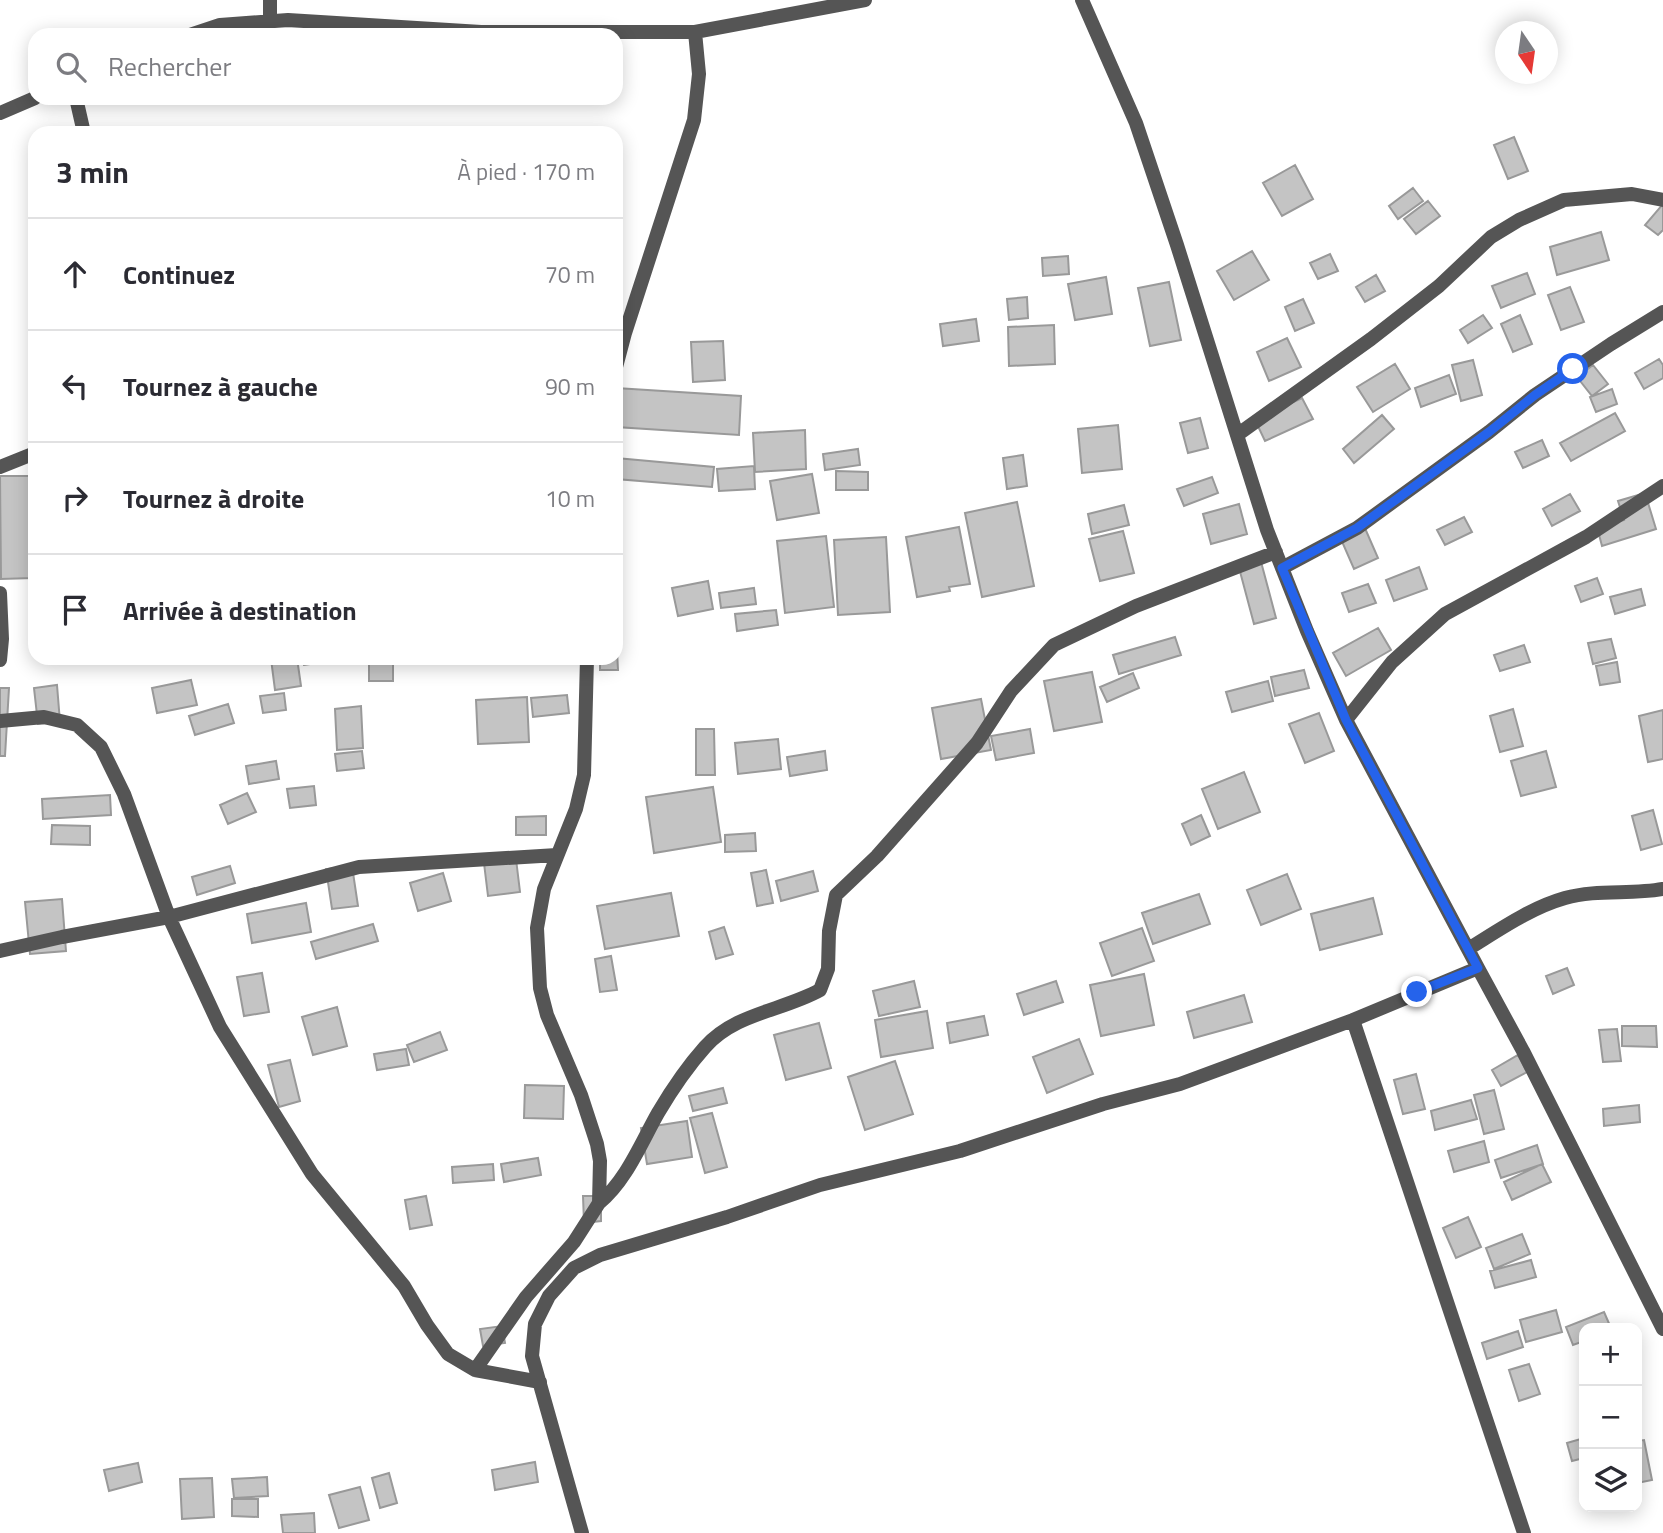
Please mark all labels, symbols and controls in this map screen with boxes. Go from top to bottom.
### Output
north arrow [1495,21,1558,84]
search box [28,28,623,105]
text: Rechercher [108,47,232,86]
icon: search [52,48,90,86]
text: 3 min [56,149,129,195]
text: À pied · 170 m [457,154,595,189]
icon: ahead [56,255,94,293]
text: Continuez [123,255,235,294]
text: 70 m [545,257,595,292]
route start [1557,353,1588,384]
icon: left [56,367,94,405]
text: Tournez à gauche [123,367,318,406]
text: 90 m [545,369,595,404]
icon: right [56,479,94,517]
text: Tournez à droite [123,479,304,518]
text: 10 m [545,481,595,516]
icon: arrive [56,591,94,629]
text: Arrivée à destination [123,591,357,630]
route end [1401,976,1432,1007]
map controls [1579,1323,1642,1512]
button: + [1579,1323,1642,1386]
button: − [1579,1386,1642,1449]
button: layers [1579,1449,1642,1512]

